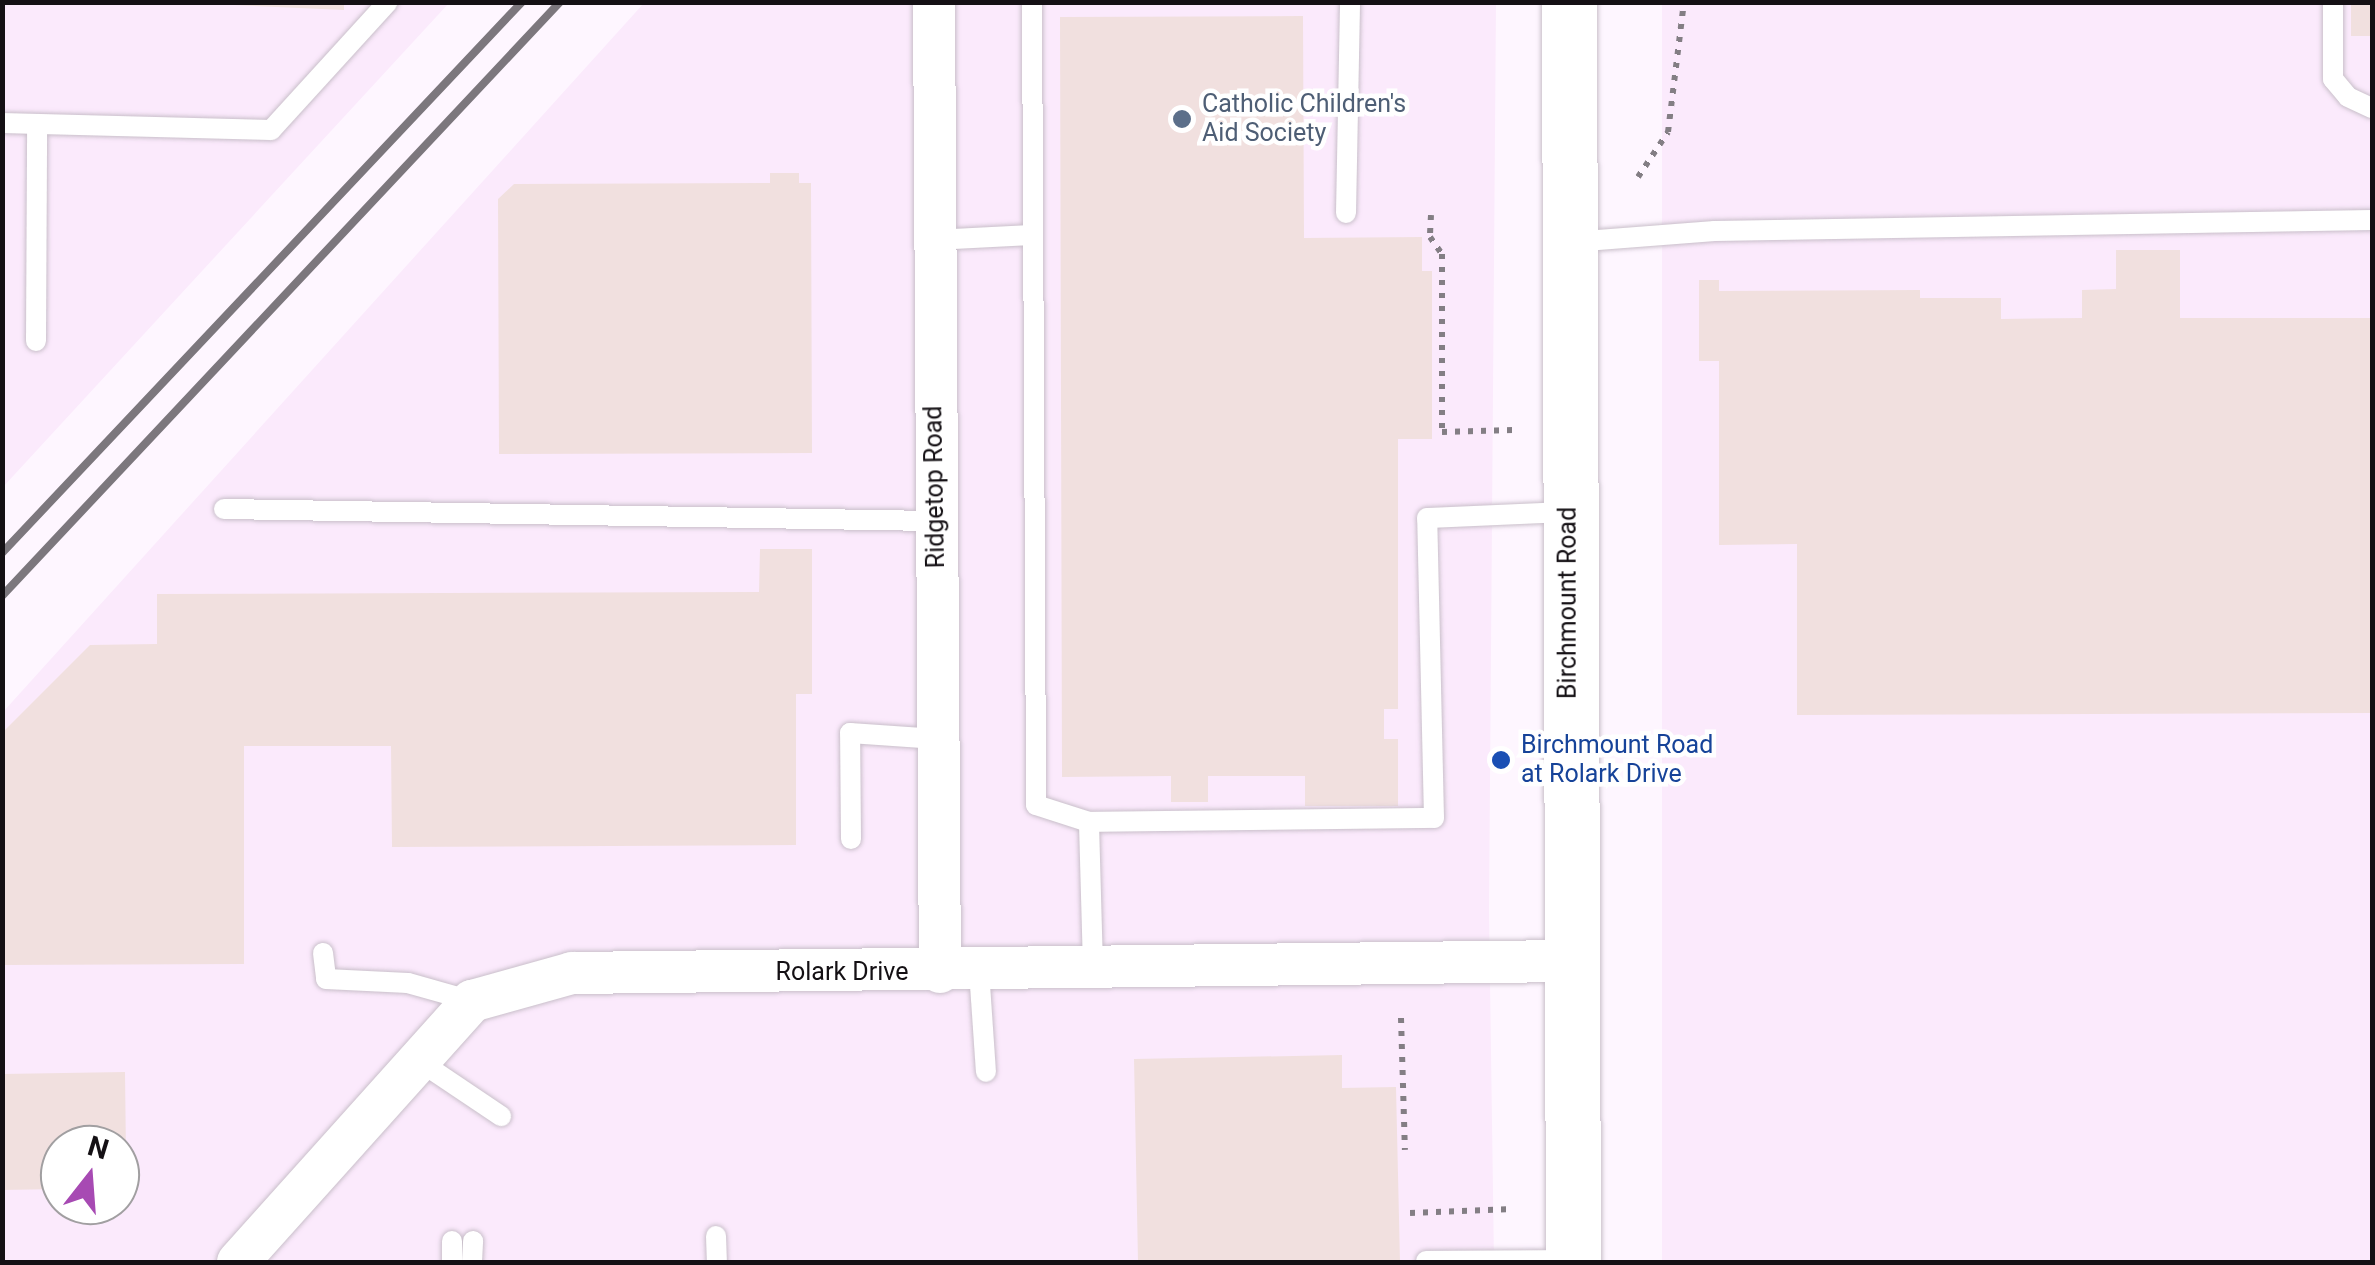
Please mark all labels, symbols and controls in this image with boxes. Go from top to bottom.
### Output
place label: Catholic Children's Aid Society [1202,90,1406,149]
marker: Catholic Children's Aid Society [1171,108,1193,130]
street label: Ridgetop Road [919,405,951,569]
street label: Birchmount Road [1553,507,1583,699]
place label: Birchmount Road at Rolark Drive [1521,731,1713,790]
marker: Birchmount Road at Rolark Drive [1490,749,1512,771]
street label: Rolark Drive [776,957,908,987]
north arrow [40,1125,140,1225]
text: N [84,1129,113,1166]

